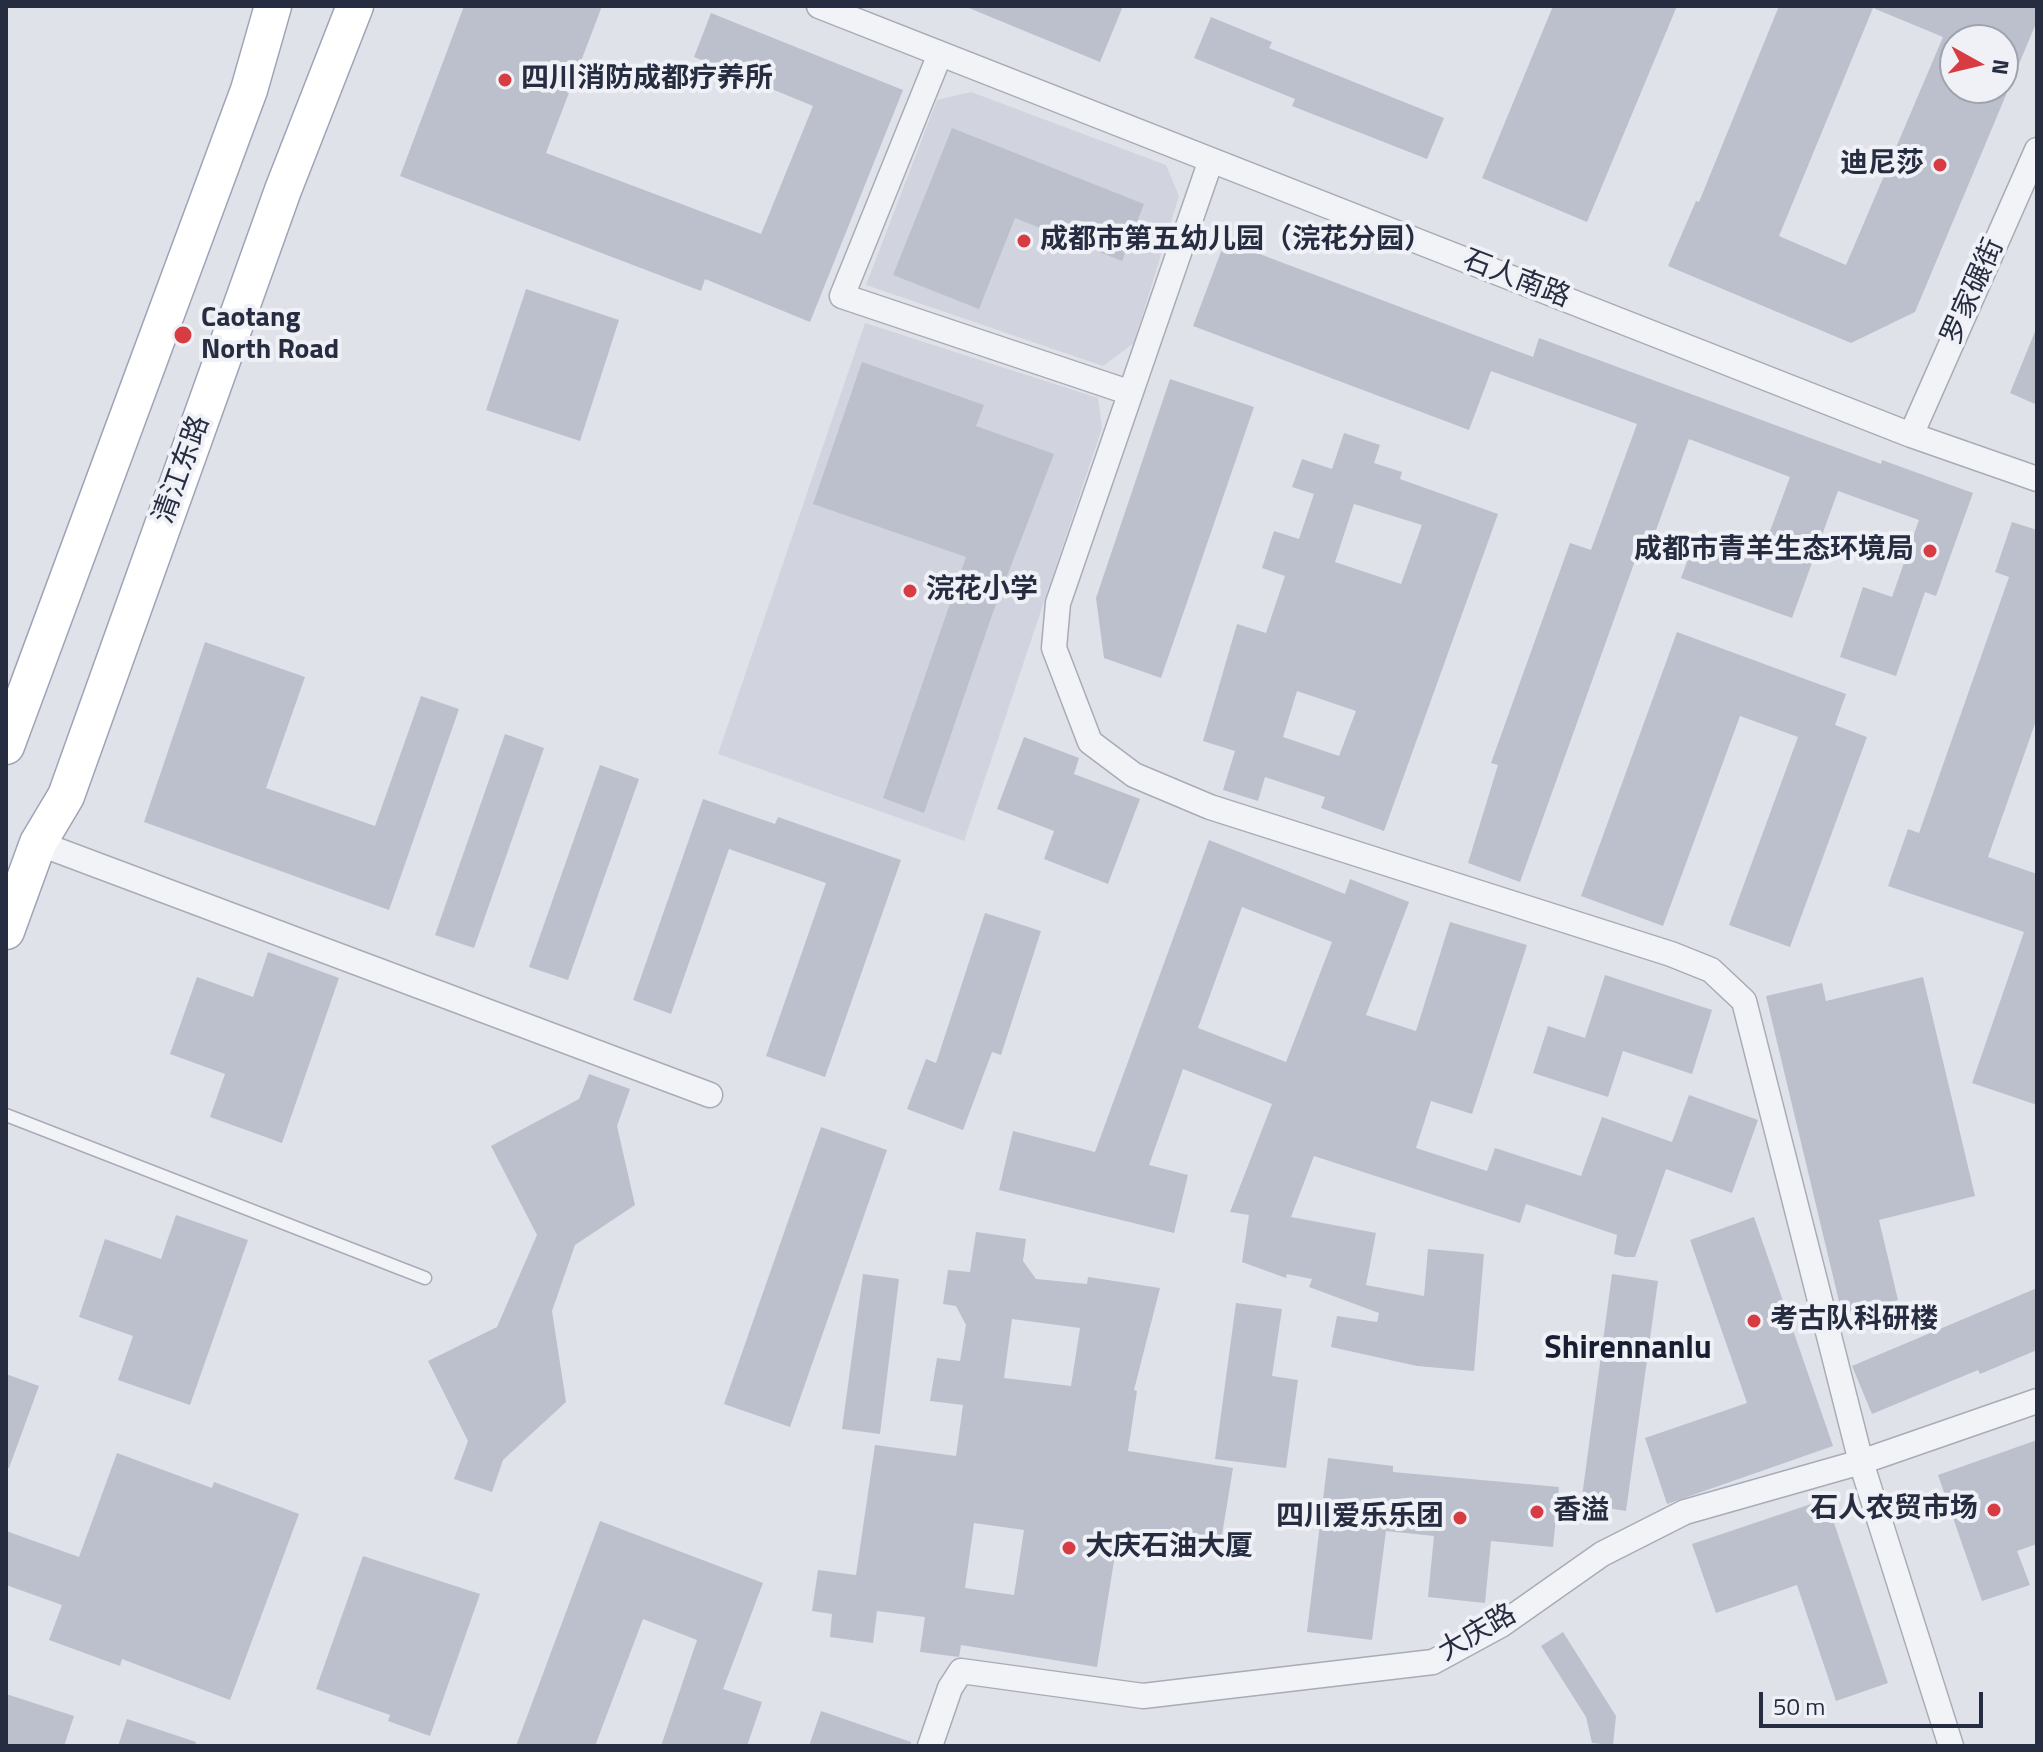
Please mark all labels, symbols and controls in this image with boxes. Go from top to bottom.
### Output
north arrow [1939,24,2019,104]
text: N [1983,57,2019,77]
place label: 四川消防成都疗养所 [521,63,773,97]
marker: 四川消防成都疗养所 [496,71,514,89]
place label: 迪尼莎 [1840,148,1924,182]
marker: 迪尼莎 [1931,156,1949,174]
place label: 成都市第五幼儿园（浣花分园） [1040,224,1432,258]
marker: 成都市第五幼儿园（浣花分园） [1015,232,1033,250]
street label: 罗家碾街 [1936,234,2012,350]
street label: 石人南路 [1458,244,1574,316]
place label: Caotang North Road [201,302,339,368]
marker: Caotang North Road [172,324,194,346]
street label: 清江东路 [148,412,218,528]
place label: 成都市青羊生态环境局 [1634,534,1914,568]
marker: 成都市青羊生态环境局 [1921,542,1939,560]
place label: 浣花小学 [926,574,1038,608]
marker: 浣花小学 [901,582,919,600]
place label: 考古队科研楼 [1770,1304,1938,1338]
marker: 考古队科研楼 [1745,1312,1763,1330]
district label: Shirennanlu [1544,1331,1712,1369]
place label: 石人农贸市场 [1810,1493,1978,1527]
place label: 香溢 [1553,1495,1609,1529]
place label: 四川爱乐乐团 [1276,1501,1444,1535]
marker: 石人农贸市场 [1985,1501,2003,1519]
marker: 香溢 [1528,1503,1546,1521]
marker: 四川爱乐乐团 [1451,1509,1469,1527]
place label: 大庆石油大厦 [1085,1531,1253,1565]
marker: 大庆石油大厦 [1060,1539,1078,1557]
street label: 大庆路 [1433,1598,1523,1670]
scale bar [1763,1676,1987,1726]
text: 50 m [1773,1688,1825,1724]

